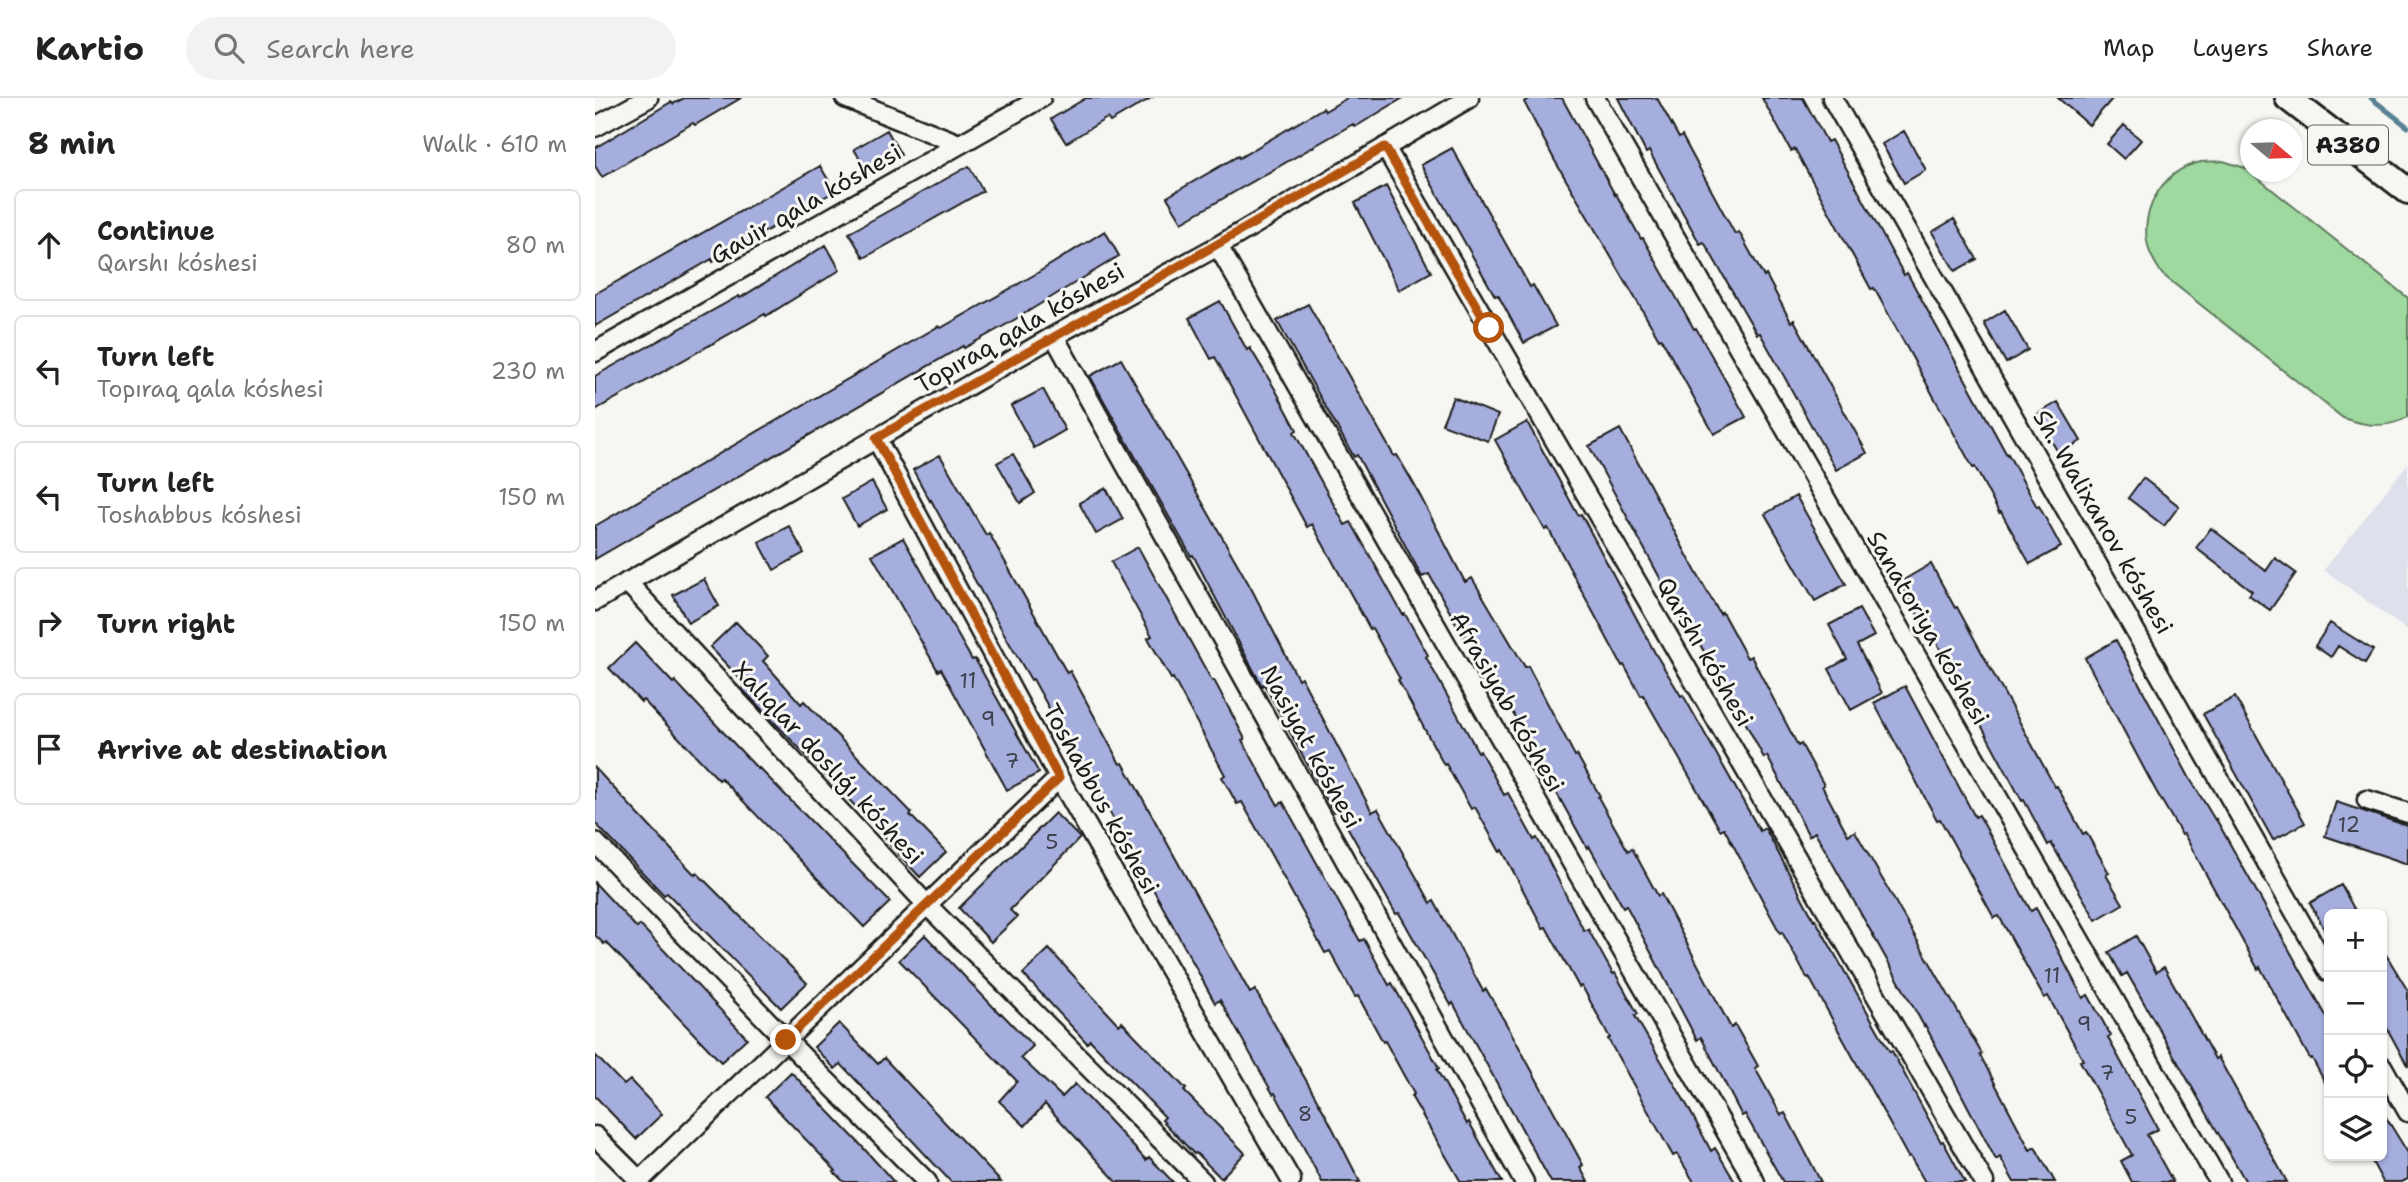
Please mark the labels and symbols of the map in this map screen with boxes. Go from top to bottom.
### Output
north arrow [2240,119,2303,182]
road number: A380 [2308,126,2388,164]
street label: Gauir qala kóshesi [705,136,907,272]
street label: Topıraq qala kóshesi [910,255,1130,401]
route start [1473,312,1504,343]
street label: Sh. Walixanov kóshesi [2025,404,2181,640]
street label: Sanatoriya kóshesi [1859,525,1997,731]
street label: Qarshı kóshesi [1649,571,1761,733]
street label: Afrasiyab kóshesi [1442,606,1572,798]
street label: Xalıqlar doslıǵı kóshesi [725,654,931,872]
street label: Nasiyat kóshesi [1253,660,1369,834]
house number: 11 [960,667,976,695]
street label: Toshabbus kóshesi [1035,698,1167,900]
house number: 9 [981,705,995,733]
house number: 7 [1005,747,1019,775]
house number: 12 [2338,811,2360,839]
house number: 5 [1046,828,1058,856]
house number: 11 [2044,962,2060,990]
house number: 9 [2077,1010,2091,1038]
route end [770,1024,801,1055]
house number: 7 [2100,1059,2114,1087]
house number: 8 [1298,1100,1312,1128]
house number: 5 [2125,1103,2137,1131]

